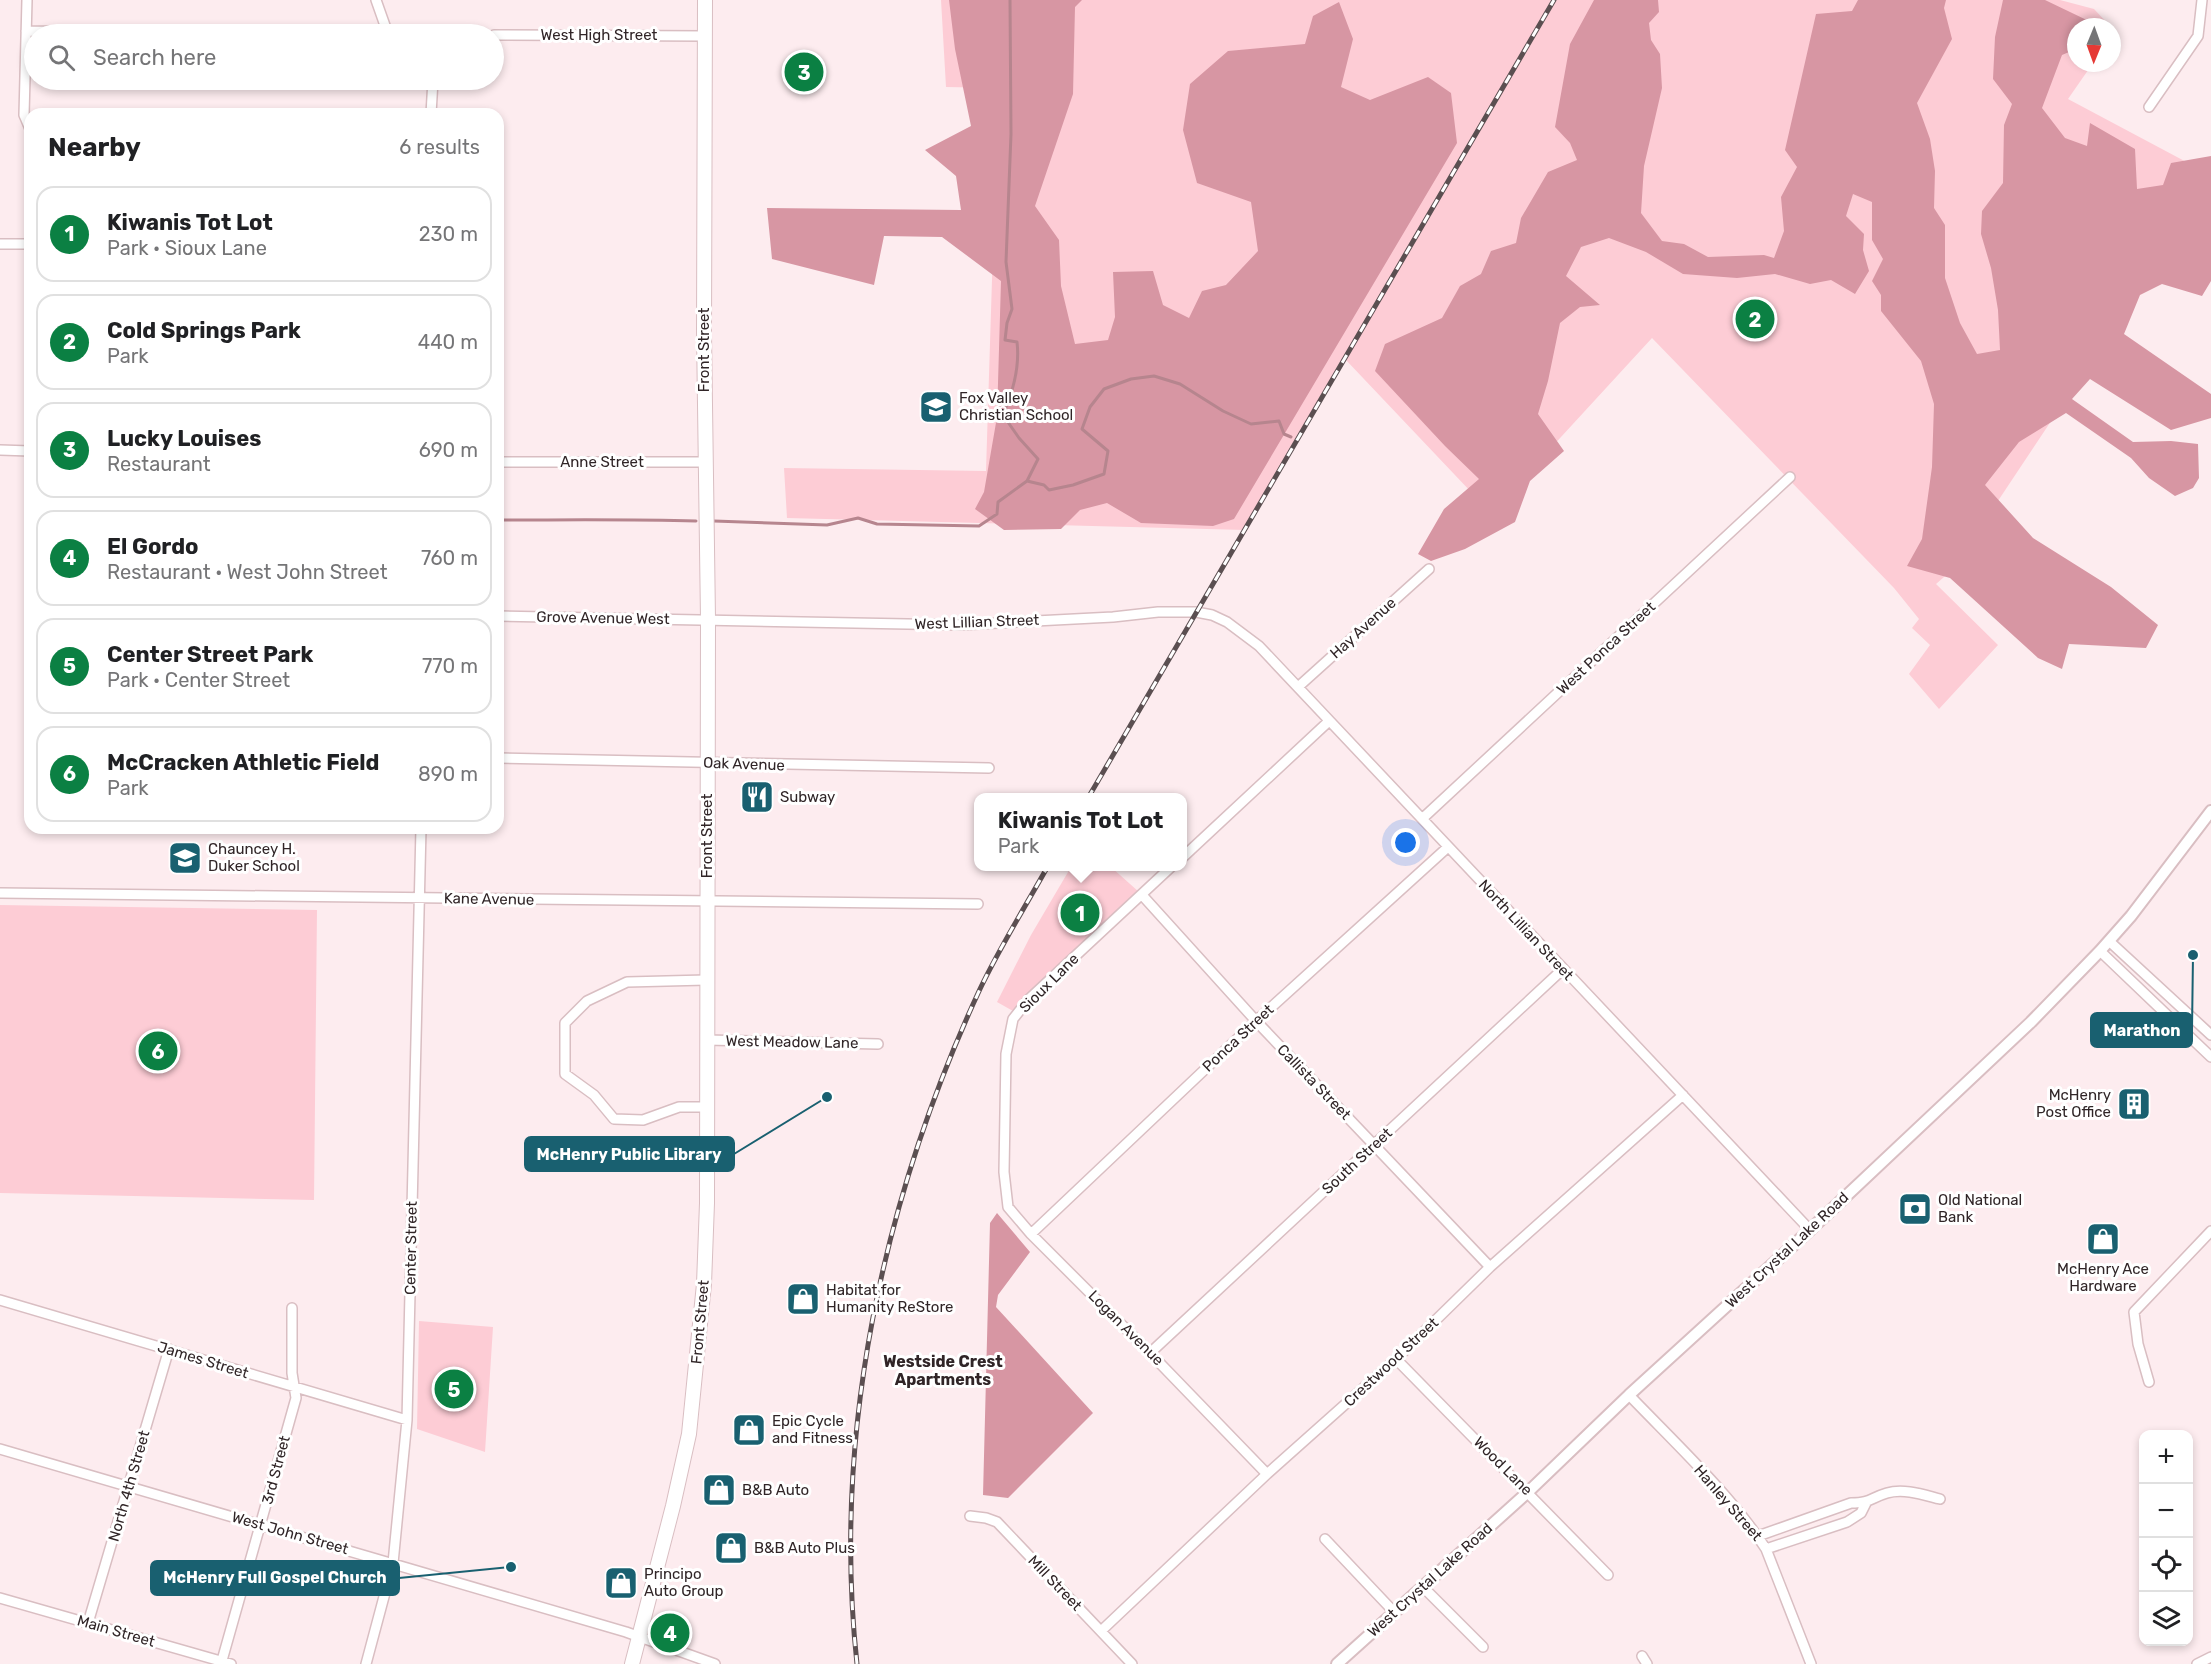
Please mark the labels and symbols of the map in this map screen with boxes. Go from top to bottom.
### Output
north arrow [2067,18,2121,72]
street label: West High Street [541,26,658,44]
pin: 3 [784,50,824,94]
pin: 2 [1736,296,1774,342]
street label: Front Street [695,308,713,392]
school or university icon: Fox Valley Christian School [918,389,954,425]
place label: Fox Valley Christian School [959,389,1073,424]
street label: Anne Street [560,453,644,471]
street label: Hay Avenue [1326,594,1400,662]
street label: West Ponca Street [1553,598,1659,698]
street label: Grove Avenue West [536,608,670,628]
street label: West Lillian Street [914,611,1040,633]
street label: Oak Avenue [703,754,785,774]
restaurant icon: Subway [739,779,775,815]
place label: Subway [780,788,835,806]
street label: Front Street [698,794,716,878]
your location [1391,828,1420,857]
school or university icon: Chauncey H. Duker School [167,840,203,876]
place label: Chauncey H. Duker School [208,840,300,875]
street label: North Lillian Street [1475,876,1577,984]
street label: Kane Avenue [444,889,534,909]
pin: 1 [1060,890,1100,936]
street label: Sioux Lane [1016,950,1082,1016]
street label: Ponca Street [1199,1000,1277,1076]
callout: Marathon [2091,1013,2192,1047]
text: Marathon [2103,1021,2181,1040]
pin: 6 [138,1028,178,1074]
street label: West Meadow Lane [725,1032,859,1052]
street label: Callista Street [1273,1040,1355,1124]
place label: McHenry Post Office [2036,1086,2111,1121]
building icon: McHenry Post Office [2116,1086,2152,1122]
street label: South Street [1318,1124,1396,1198]
callout: McHenry Public Library [525,1137,734,1171]
text: McHenry Public Library [537,1145,722,1164]
street label: West Crystal Lake Road [1722,1188,1852,1312]
bank icon: Old National Bank [1897,1191,1933,1227]
place label: Old National Bank [1938,1191,2022,1226]
street label: Center Street [401,1201,421,1295]
shop icon: McHenry Ace Hardware [2085,1221,2121,1257]
place label: McHenry Ace Hardware [2057,1260,2149,1295]
street label: Front Street [687,1279,713,1365]
shop icon: Habitat for Humanity ReStore [785,1281,821,1317]
place label: Habitat for Humanity ReStore [826,1281,953,1316]
street label: Logan Avenue [1085,1287,1167,1369]
street label: Crestwood Street [1340,1314,1442,1410]
street label: James Street [155,1338,251,1382]
district label: Westside Crest Apartments [883,1352,1003,1389]
pin: 5 [434,1366,474,1412]
shop icon: Epic Cycle and Fitness [731,1412,767,1448]
place label: Epic Cycle and Fitness [772,1412,853,1447]
street label: North 4th Street [105,1428,154,1544]
street label: 3rd Street [258,1433,294,1506]
street label: Wood Lane [1470,1433,1536,1499]
street label: Hanley Street [1690,1461,1766,1545]
shop icon: B&B Auto [701,1472,737,1508]
place label: B&B Auto [742,1481,809,1499]
street label: West John Street [230,1508,351,1558]
street label: West Crystal Lake Road [1364,1519,1496,1641]
shop icon: B&B Auto Plus [713,1530,749,1566]
place label: B&B Auto Plus [754,1539,855,1557]
street label: Mill Street [1024,1552,1086,1614]
callout: McHenry Full Gospel Church [151,1561,399,1595]
shop icon: Principo Auto Group [603,1565,639,1601]
place label: Principo Auto Group [644,1565,724,1600]
text: McHenry Full Gospel Church [163,1568,387,1587]
pin: 4 [650,1610,690,1656]
street label: Main Street [75,1611,157,1651]

